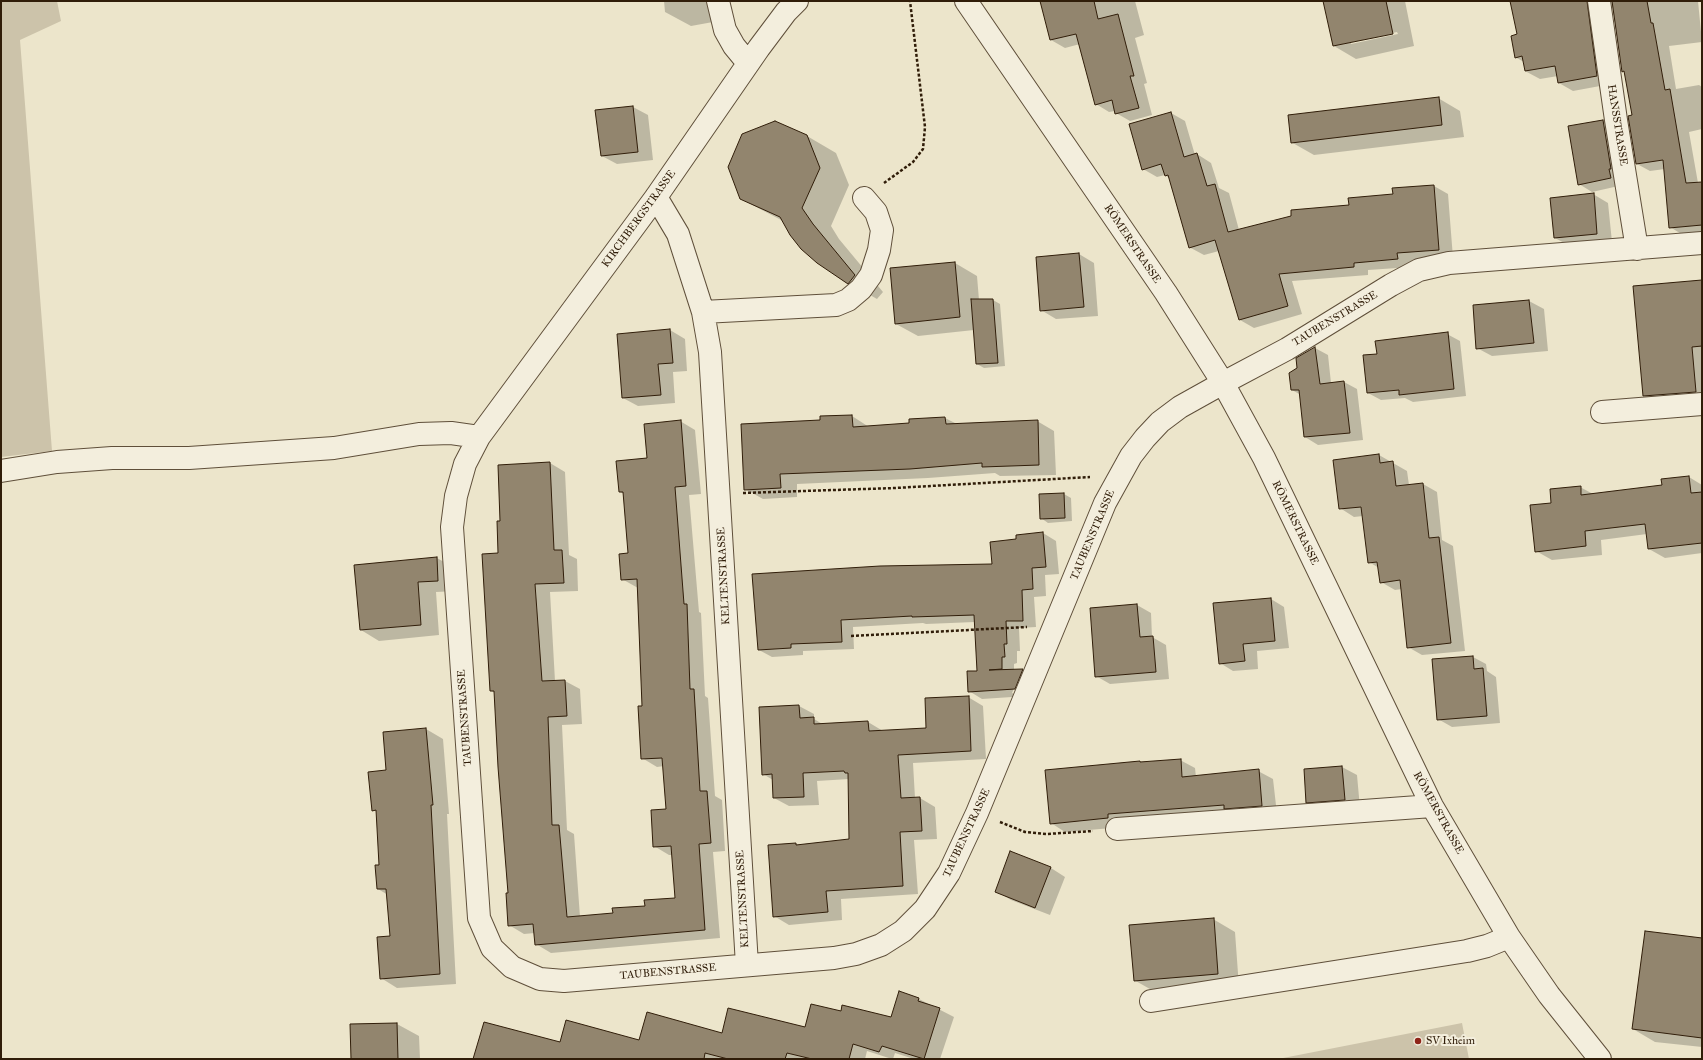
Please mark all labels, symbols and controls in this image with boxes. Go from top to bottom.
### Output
street label: HANSSTRASSE [1604,83,1630,167]
street label: KIRCHBERGSTRASSE [599,168,679,270]
street label: RÖMERSTRASSE [1101,202,1163,286]
street label: TAUBENSTRASSE [1290,288,1380,350]
street label: RÖMERSTRASSE [1269,479,1321,567]
street label: TAUBENSTRASSE [1068,488,1118,582]
street label: KELTENSTRASSE [715,527,733,625]
street label: TAUBENSTRASSE [455,669,475,767]
street label: RÖMERSTRASSE [1410,769,1466,857]
street label: TAUBENSTRASSE [941,786,993,880]
street label: KELTENSTRASSE [734,850,752,948]
street label: TAUBENSTRASSE [619,961,717,983]
place label: SV Ixheim [1426,1034,1475,1048]
marker: SV Ixheim [1413,1036,1423,1046]

